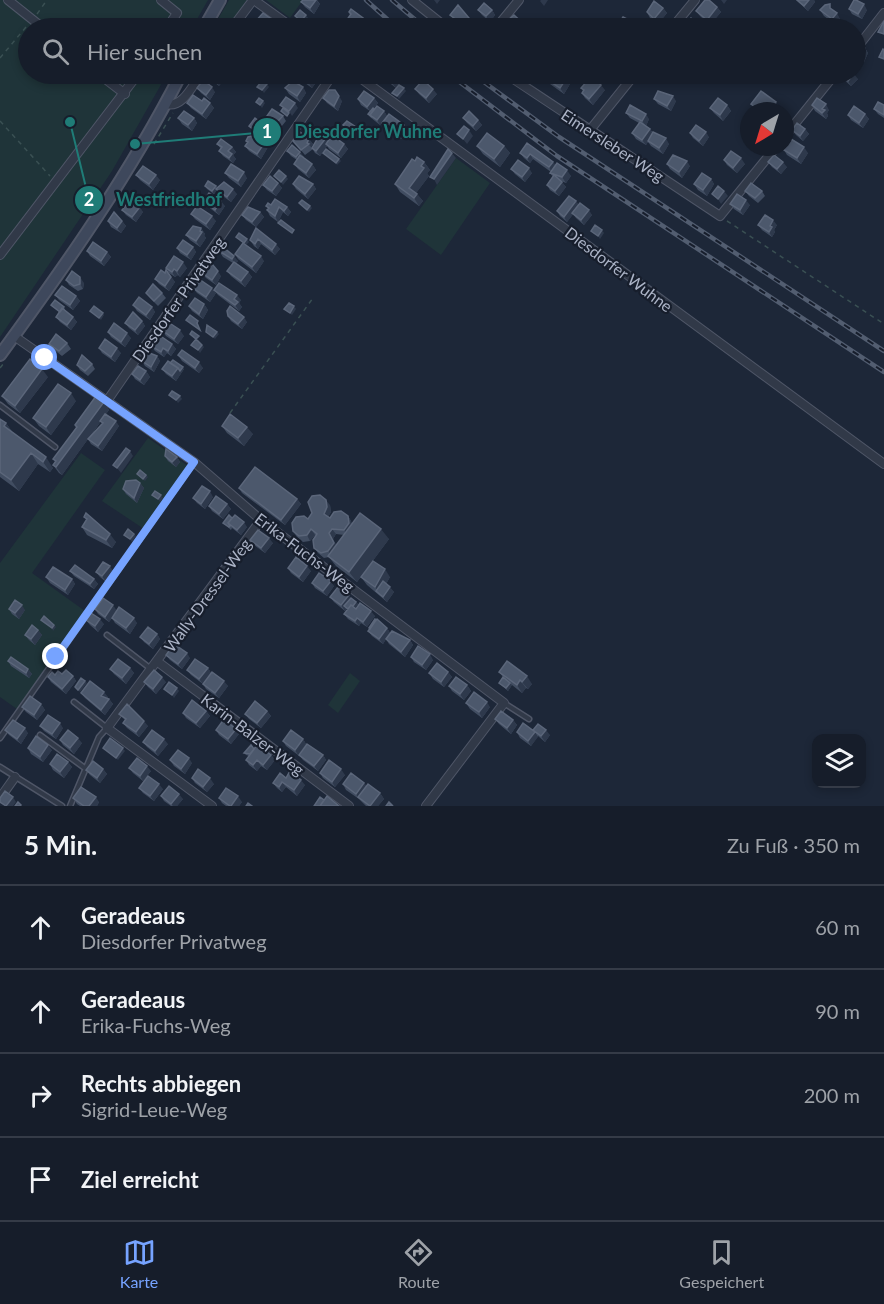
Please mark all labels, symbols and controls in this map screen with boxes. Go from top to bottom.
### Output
search box [18,18,866,84]
icon: search [39,35,72,68]
text: Hier suchen [87,38,202,65]
north arrow [740,102,794,156]
street label: Eimersleber Weg [558,105,668,185]
callout: Diesdorfer Wuhne [252,114,454,150]
text: 1 [262,120,272,142]
text: Diesdorfer Wuhne [294,120,442,142]
callout: Westfriedhof [74,182,234,218]
text: 2 [84,188,94,210]
text: Westfriedhof [116,188,222,210]
street label: Diesdorfer Wuhne [562,222,676,316]
street label: Diesdorfer Privatweg [128,233,228,365]
route start [31,344,57,370]
street label: Erika-Fuchs-Weg [251,508,359,596]
street label: Wally-Dressel-Weg [159,535,255,655]
route end [42,643,68,669]
street label: Karin-Balzer-Weg [198,689,308,779]
map controls [812,734,866,788]
button: layers [812,734,866,788]
text: 5 Min. [24,829,97,861]
text: Zu Fuß · 350 m [727,833,860,857]
text: Geradeaus [81,902,185,929]
icon: ahead [24,911,57,944]
text: 60 m [815,915,860,939]
text: Diesdorfer Privatweg [81,929,267,953]
text: Geradeaus [81,986,185,1013]
icon: ahead [24,995,57,1028]
text: 90 m [815,999,860,1023]
text: Erika-Fuchs-Weg [81,1013,231,1037]
text: Rechts abbiegen [81,1070,241,1097]
icon: right [24,1079,57,1112]
text: 200 m [804,1083,860,1107]
text: Sigrid-Leue-Weg [81,1097,227,1121]
icon: arrive [24,1163,57,1196]
text: Ziel erreicht [81,1166,199,1193]
tab: Karte [120,1236,158,1291]
tab: Route [398,1236,440,1291]
tab: Gespeichert [679,1236,764,1291]

